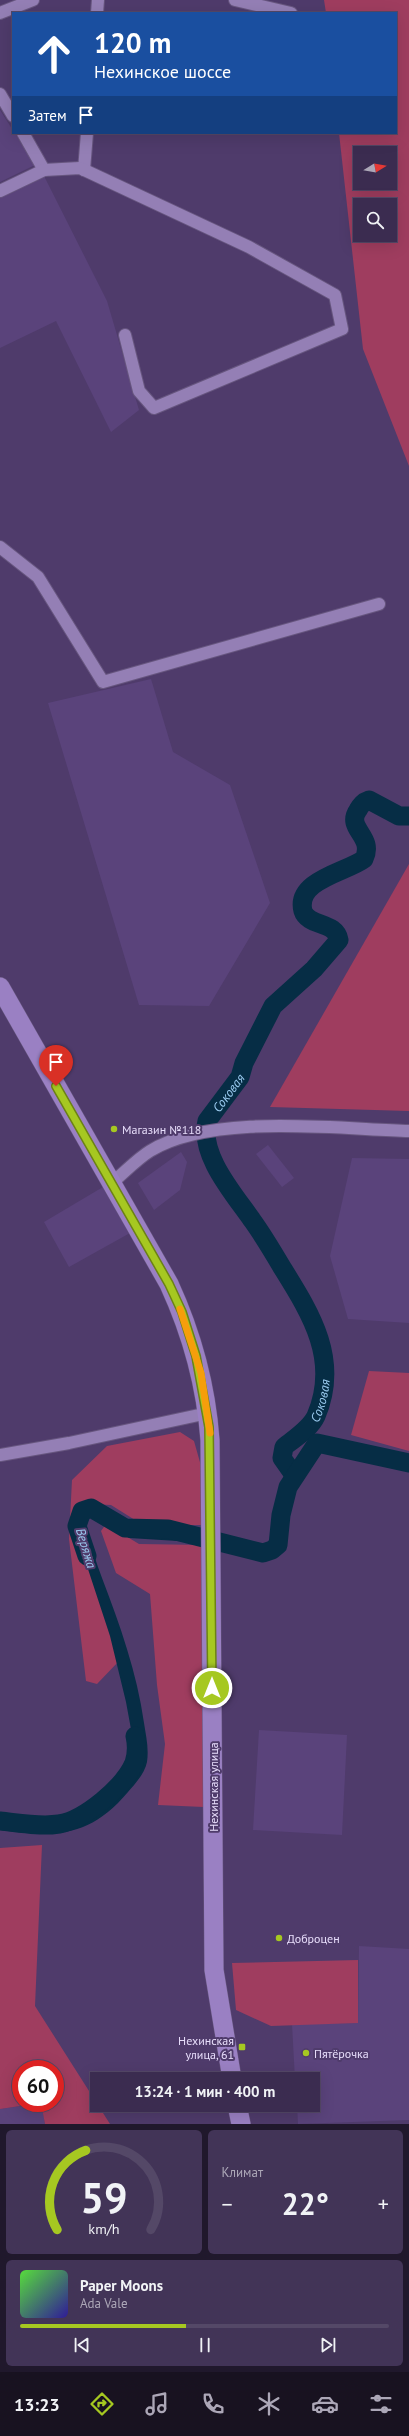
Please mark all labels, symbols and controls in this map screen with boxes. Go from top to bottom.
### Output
text: 120 m [94,24,171,61]
icon: ahead [28,28,80,80]
text: Нехинское шоссе [94,60,231,83]
icon: arrive [75,104,97,126]
text: Затем [28,106,67,125]
north arrow [353,146,397,190]
map controls [353,146,397,242]
button: search [353,198,397,242]
pin [39,1045,73,1086]
icon: arrive [45,1051,67,1073]
water label: Соковая [208,1070,248,1115]
place label: Магазин №118 [122,1122,201,1137]
marker: Магазин №118 [109,1124,119,1134]
water label: Соковая [306,1379,333,1425]
water label: Веряжа [72,1526,100,1571]
position arrow [191,1667,233,1709]
street label: Нехинская улица [206,1742,221,1832]
place label: Доброцен [287,1931,340,1946]
marker: Доброцен [274,1933,284,1943]
place label: Нехинская улица, 61 [178,2033,234,2062]
marker: Нехинская улица, 61 [237,2042,247,2052]
place label: Пятёрочка [314,2046,369,2061]
marker: Пятёрочка [301,2048,311,2058]
speed limit sign: 60 [12,2060,64,2112]
text: 13:24 · 1 мин · 400 m [135,2082,275,2101]
text: Климат [222,2164,263,2181]
text: 59 [80,2171,127,2224]
text: 22° [282,2184,329,2223]
text: − [222,2190,233,2218]
text: + [378,2190,389,2218]
text: km/h [88,2219,119,2238]
text: Paper Moons [80,2276,163,2295]
text: Ada Vale [80,2295,128,2312]
icon: previous [71,2334,93,2356]
icon: pause [194,2334,216,2356]
icon: next [317,2334,339,2356]
icon: directions [88,2390,116,2418]
icon: music [143,2390,171,2418]
icon: phone [199,2390,227,2418]
icon: climate [255,2390,283,2418]
icon: car [311,2390,339,2418]
icon: filters [367,2390,395,2418]
text: 13:23 [14,2393,60,2416]

